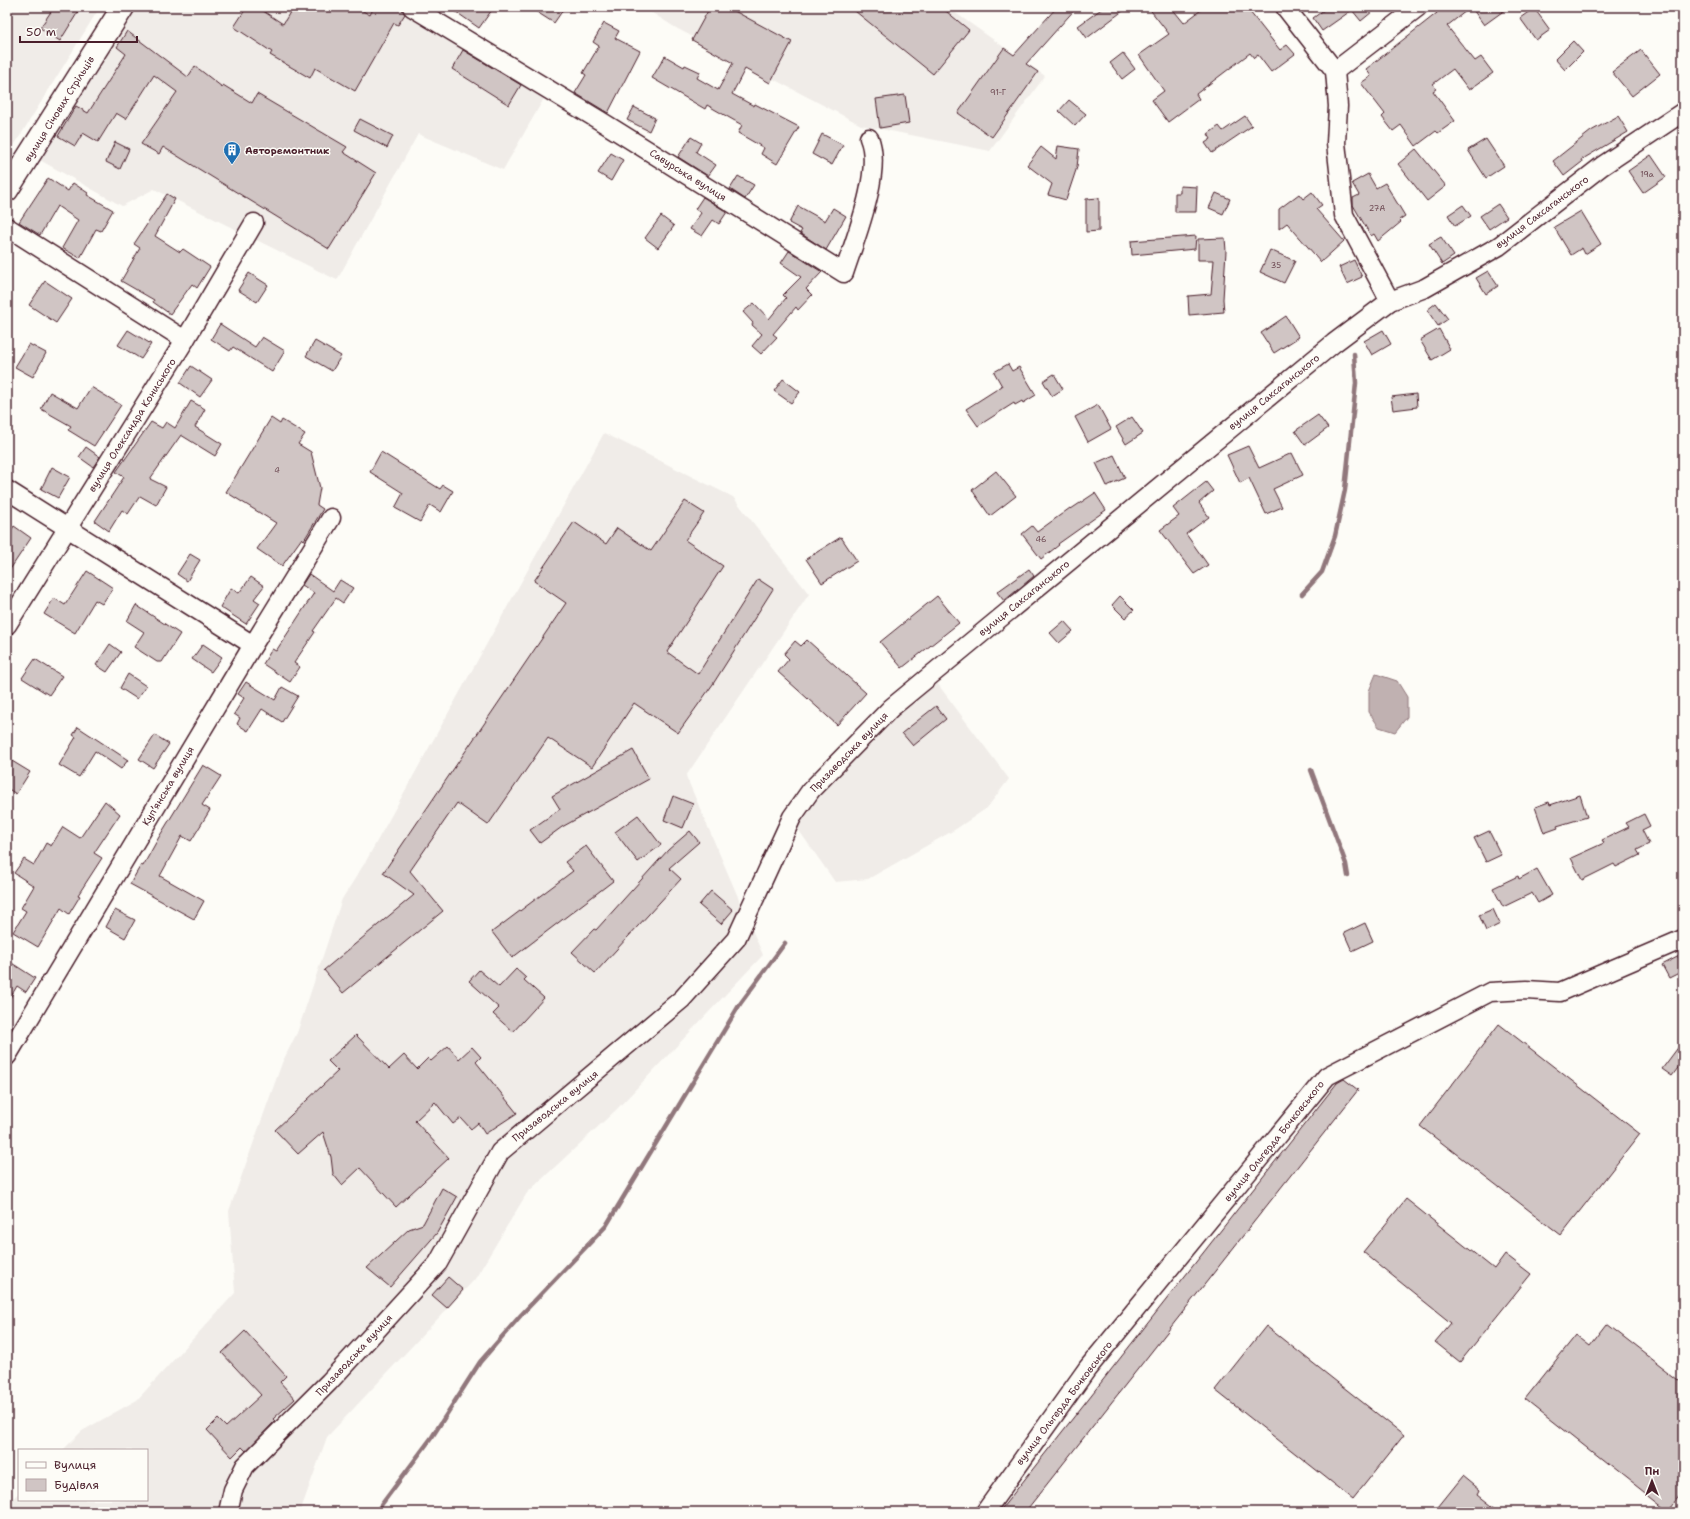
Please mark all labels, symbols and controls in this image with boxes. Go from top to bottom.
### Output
scale bar [20,18,137,44]
text: 50 m [26,24,56,40]
street label: вулиця Січових Стрільців [21,54,97,164]
house number: 91-Г [990,87,1007,98]
building icon: Авторемонтник [222,140,242,165]
place label: Авторемонтник [245,144,330,157]
street label: Савурська вулиця [647,146,729,204]
house number: 19а [1640,169,1654,180]
street label: вулиця Саксаганського [1493,173,1591,251]
house number: 27А [1369,203,1385,214]
house number: 35 [1271,260,1281,271]
street label: вулиця Саксаганського [1226,351,1322,433]
street label: вулиця Олександра Кониського [85,356,179,494]
house number: 4 [274,465,280,476]
house number: 46 [1035,534,1047,545]
street label: вулиця Саксаганського [976,557,1072,639]
street label: Призаводська вулиця [807,709,891,795]
street label: Купʼянська вулиця [139,744,197,828]
street label: Призаводська вулиця [509,1067,601,1145]
street label: вулиця Ольгерда Бочковського [1221,1078,1327,1204]
street label: Призаводська вулиця [313,1312,395,1398]
street label: вулиця Ольгерда Бочковського [1013,1338,1115,1468]
legend [18,1449,148,1501]
text: Вулиця [54,1457,96,1473]
north arrow [1632,1461,1672,1501]
text: Пн [1645,1464,1659,1479]
text: Будівля [54,1477,99,1493]

